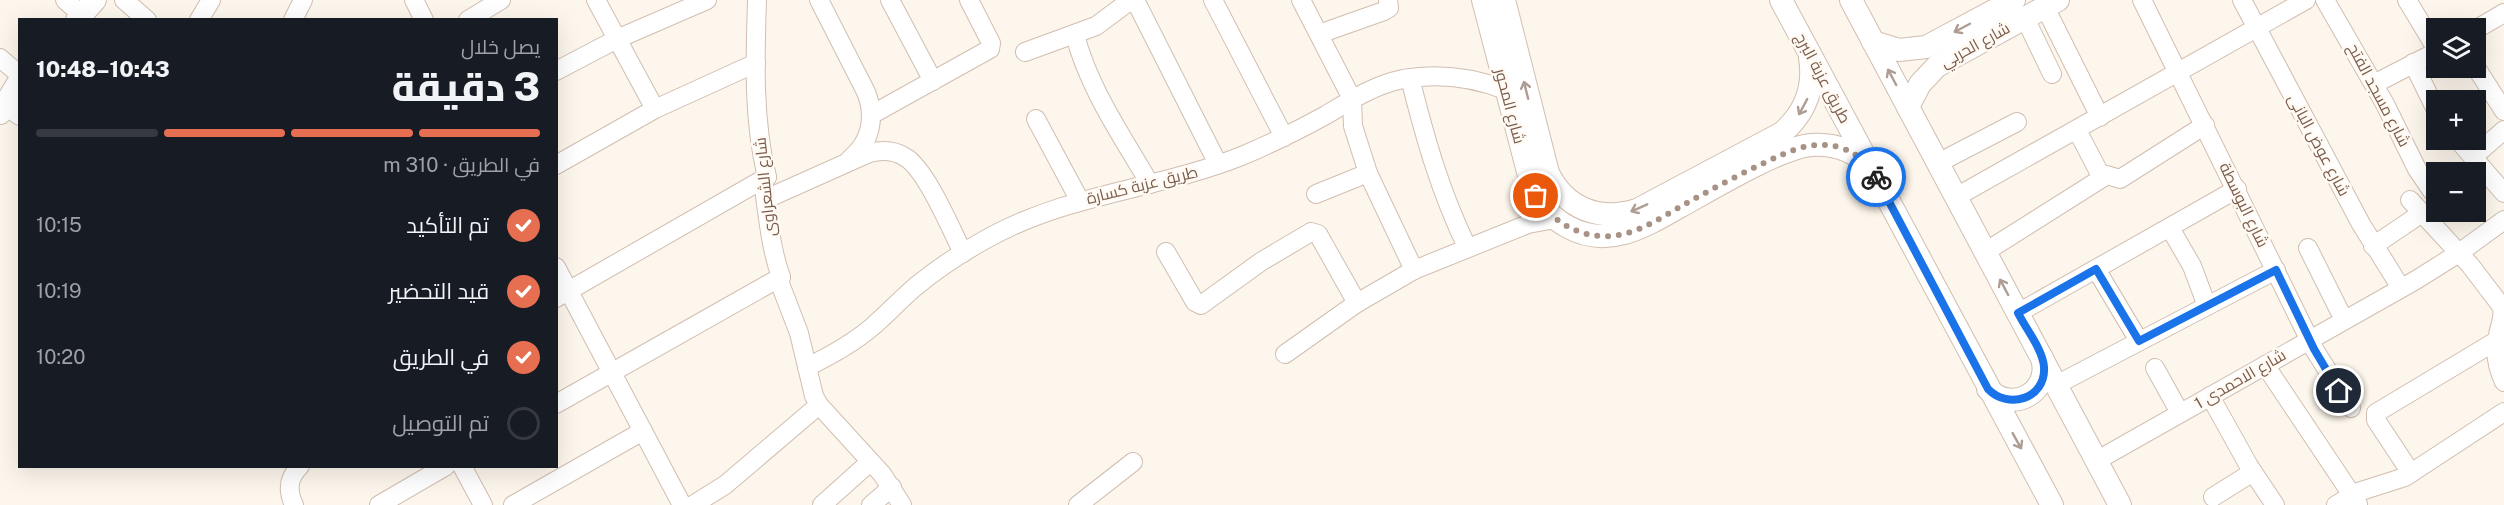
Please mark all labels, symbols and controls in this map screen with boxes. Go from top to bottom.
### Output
street label: شارع الحربي [1937,18,2015,75]
map controls [2426,18,2486,222]
button: layers [2426,18,2486,78]
one-way arrow [1954,23,1972,34]
street label: طريق عزبة البرج [1789,30,1855,127]
text: يصل خلال [461,35,540,59]
street label: شارع مسجد الفتح [2342,40,2414,151]
text: 10:43–10:48 [36,56,170,82]
text: 3 دقيقة [392,64,540,110]
street label: شارع المحور [1489,65,1529,146]
one-way arrow [1886,69,1897,87]
one-way arrow [1520,81,1532,100]
button: + [2426,90,2486,150]
street label: شارع عوض البانى [2282,91,2354,200]
one-way arrow [1797,98,1808,116]
street label: شارع الشعراوى [750,136,782,238]
courier [1846,147,1906,207]
text: في الطريق · 310 m [383,153,540,177]
street label: شارع البوسطة [2213,159,2273,251]
icon: bike [1860,161,1893,194]
street label: طريق عزبة كسارة [1084,162,1200,209]
button: − [2426,162,2486,222]
pin [1510,170,1561,221]
icon: bag [1519,179,1552,212]
one-way arrow [1630,203,1648,214]
icon: check [507,209,540,242]
text: تم التأكيد [406,212,489,238]
text: 10:15 [36,213,82,237]
icon: check [507,275,540,308]
text: قيد التحضير [389,278,489,304]
one-way arrow [1998,278,2009,296]
text: 10:19 [36,279,82,303]
icon: check [507,341,540,374]
text: في الطريق [393,344,489,370]
text: 10:20 [36,345,85,369]
street label: شارع الاحمدى 1 [2191,345,2290,415]
pin [2313,365,2364,416]
icon: home [2322,374,2355,407]
text: تم التوصيل [392,410,489,436]
one-way arrow [2012,431,2023,449]

